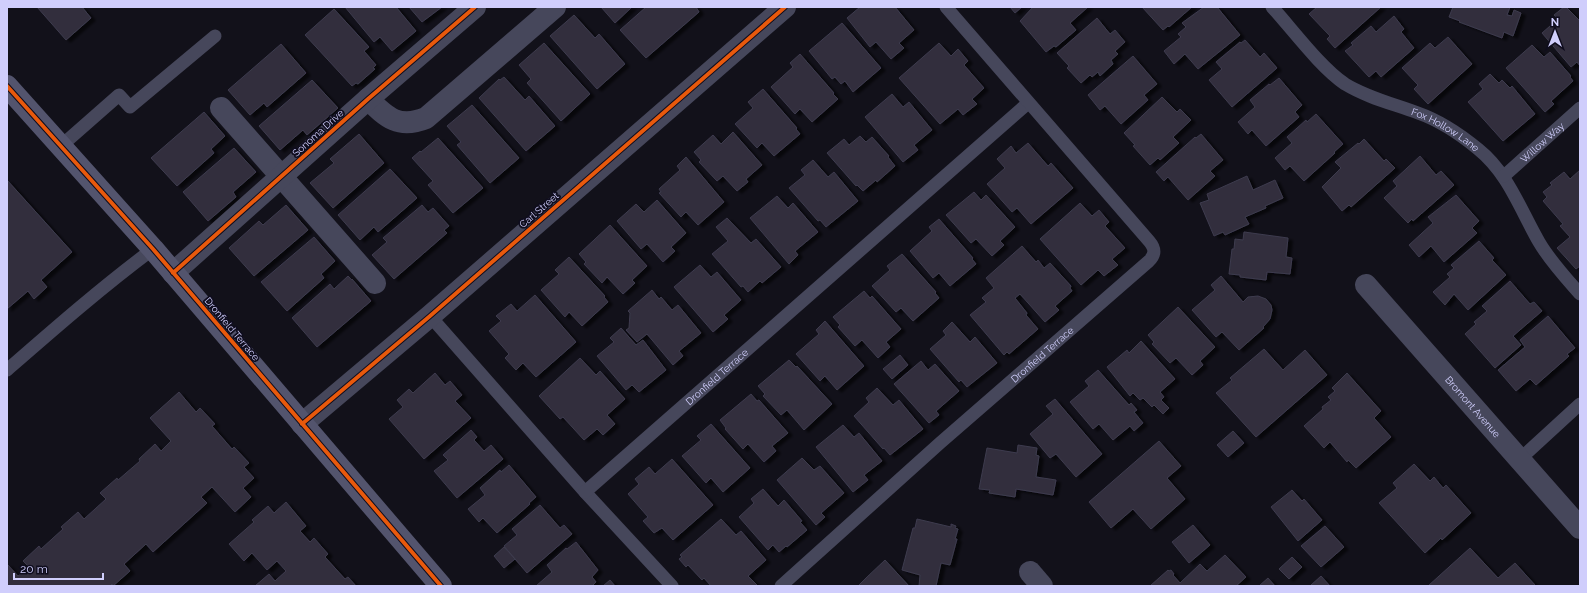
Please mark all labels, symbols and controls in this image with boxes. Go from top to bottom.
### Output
north arrow [1535,12,1575,52]
text: N [1551,16,1559,29]
street label: Fox Hollow Lane [1410,106,1482,153]
street label: Sonoma Drive [290,107,346,159]
street label: Willow Way [1518,119,1566,164]
street label: Carl Street [517,190,561,230]
street label: Dronfield Terrace [202,295,262,363]
street label: Dronfield Terrace [1009,324,1075,384]
street label: Dronfield Terrace [683,346,750,407]
street label: Bromont Avenue [1443,374,1503,439]
scale bar [14,555,103,581]
text: 20 m [20,562,48,576]

